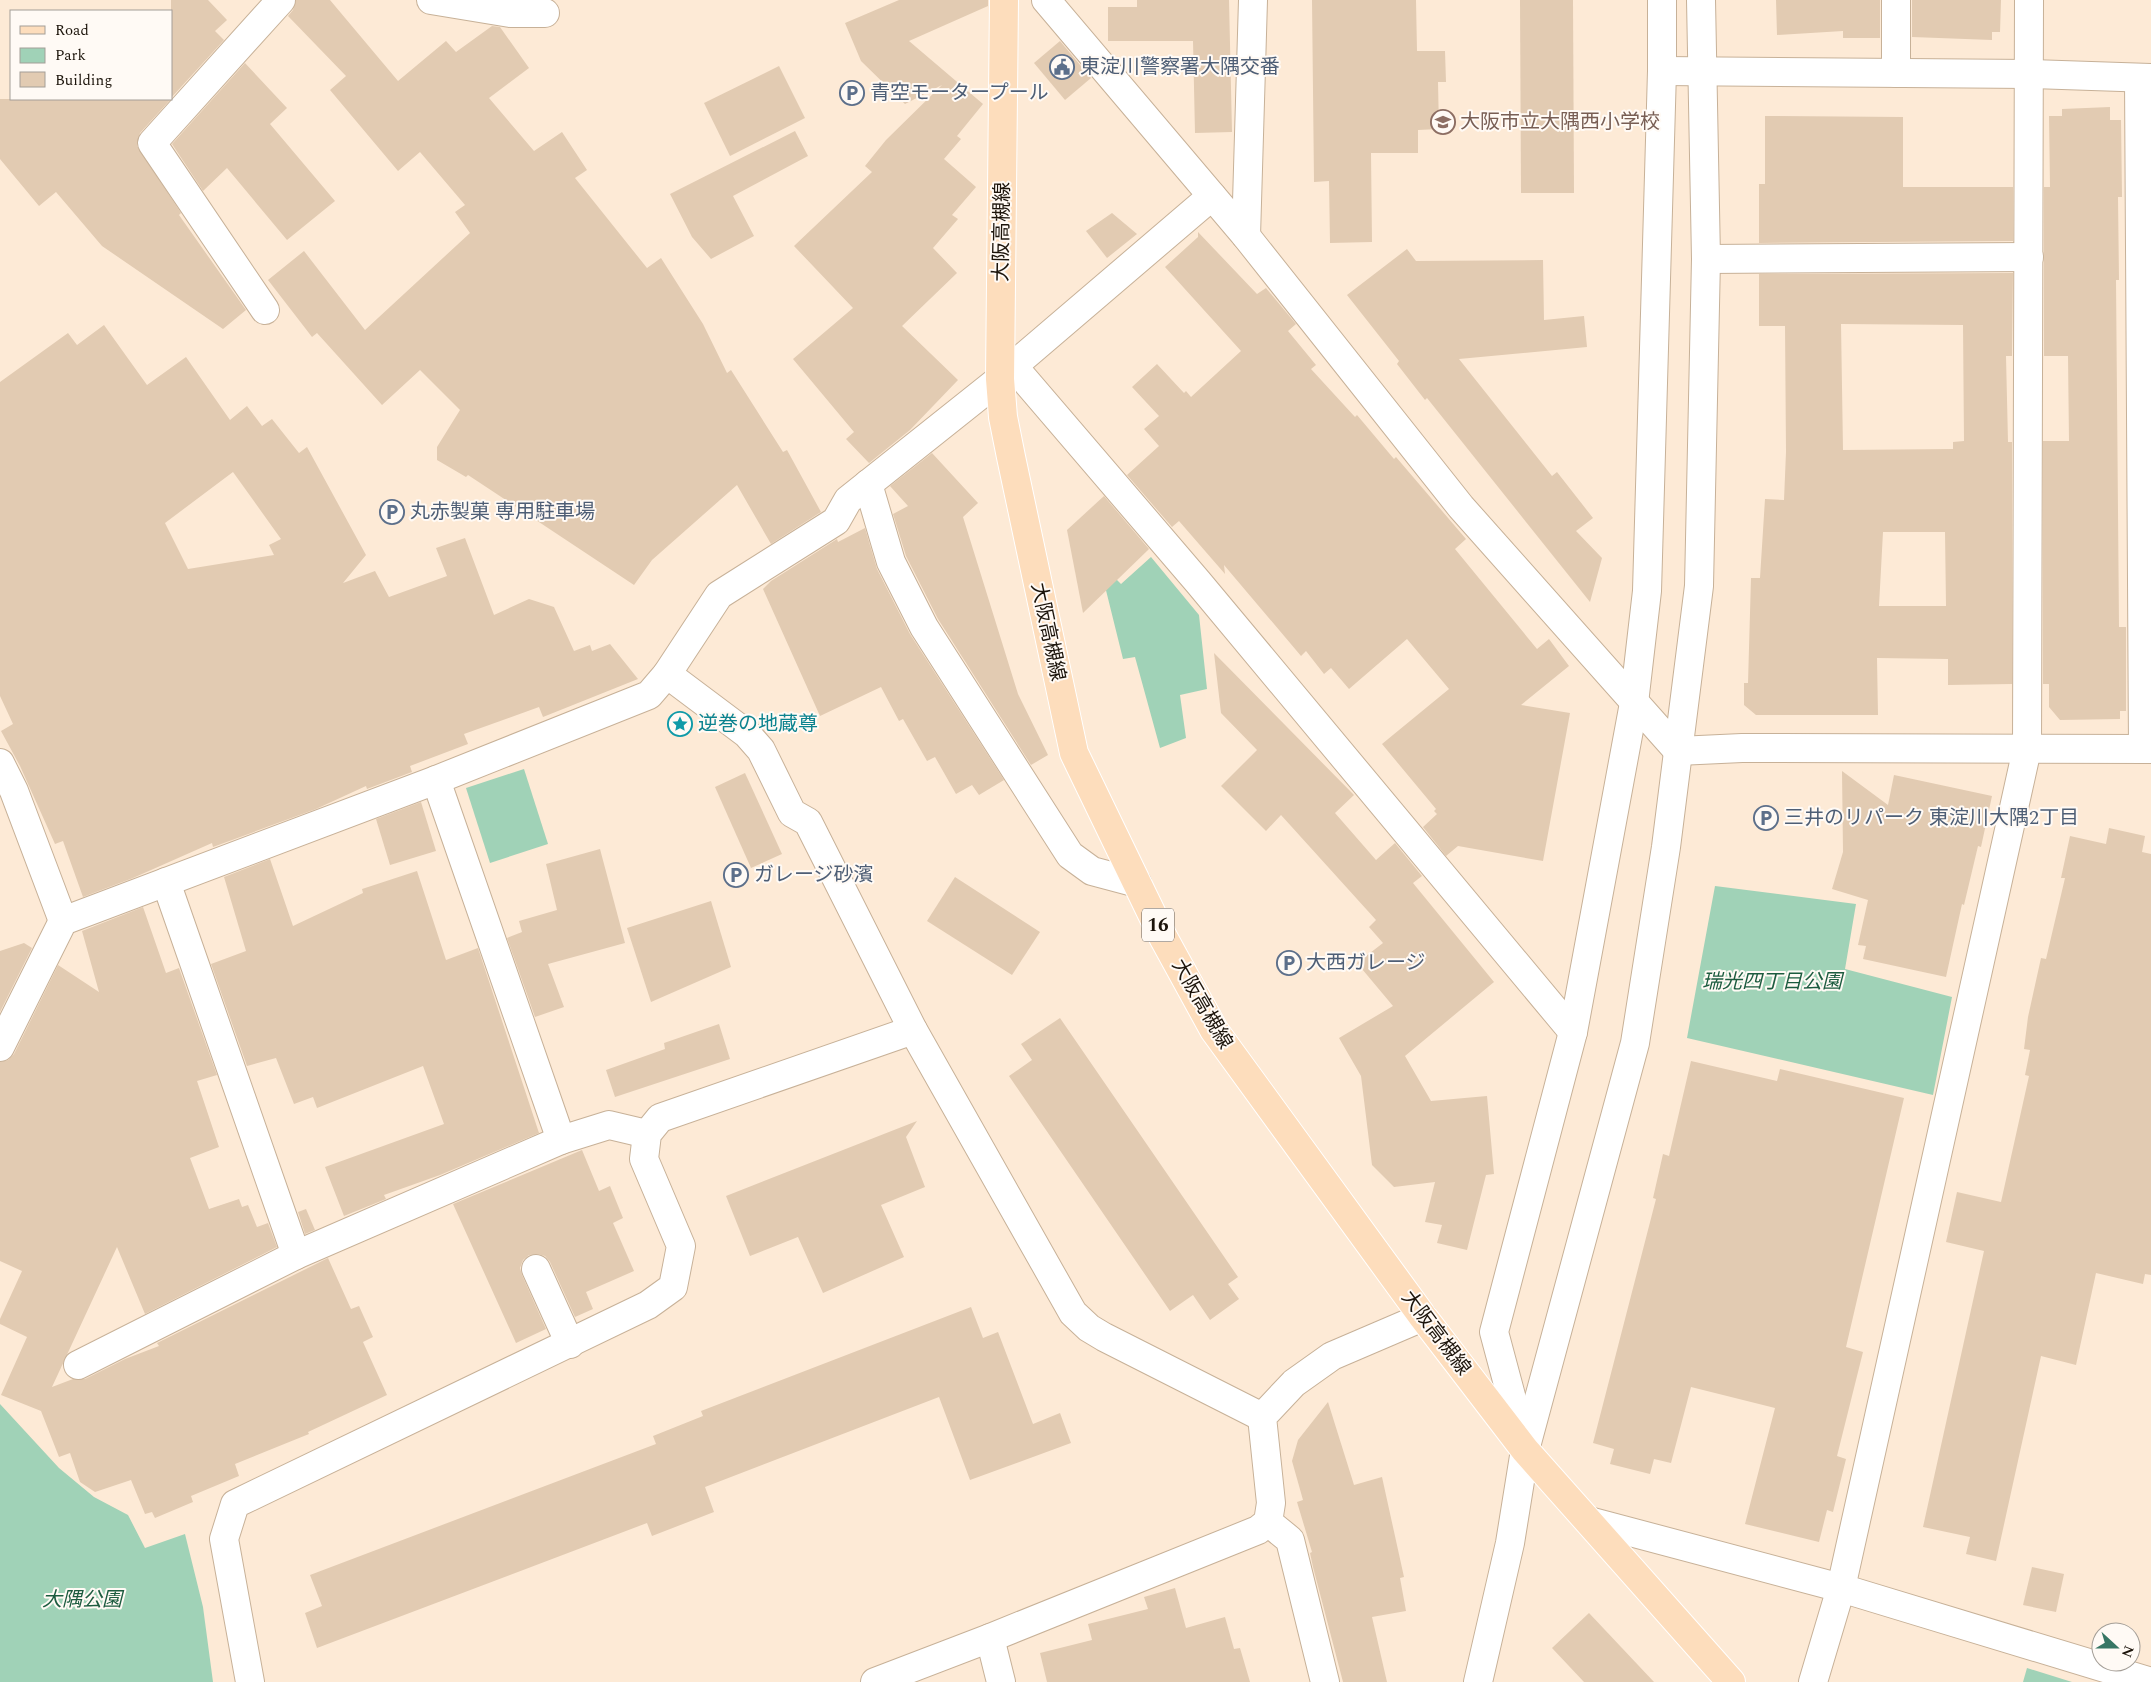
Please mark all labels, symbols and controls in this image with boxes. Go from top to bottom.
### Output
legend [10,10,172,100]
text: Road [55,19,89,42]
text: Park [55,44,86,67]
place label: 東淀川警察署大隅交番 [1080,52,1280,82]
public building icon: 東淀川警察署大隅交番 [1049,54,1075,80]
text: Building [55,69,112,92]
place label: 青空モータープール [870,78,1049,108]
parking icon: 青空モータープール [839,80,865,106]
place label: 大阪市立大隅西小学校 [1460,107,1660,137]
school or university icon: 大阪市立大隅西小学校 [1430,109,1456,135]
street label: 大阪高槻線 [986,182,1018,282]
place label: 丸赤製菓 専用駐車場 [410,497,595,527]
parking icon: 丸赤製菓 専用駐車場 [379,499,405,525]
street label: 大阪高槻線 [1023,580,1073,684]
place label: 逆巻の地蔵尊 [698,709,818,739]
place icon: 逆巻の地蔵尊 [667,711,693,737]
place label: 三井のリパーク 東淀川大隅2丁目 [1784,803,2079,833]
parking icon: 三井のリパーク 東淀川大隅2丁目 [1753,805,1779,831]
place label: ガレージ砂濱 [754,860,874,890]
parking icon: ガレージ砂濱 [723,862,749,888]
road number: 16 [1142,908,1174,942]
place label: 大西ガレージ [1306,948,1426,978]
parking icon: 大西ガレージ [1276,950,1302,976]
street label: 大阪高槻線 [1164,953,1240,1055]
park label: 瑞光四丁目公園 [1702,967,1845,997]
street label: 大阪高槻線 [1394,1284,1478,1382]
park label: 大隅公園 [42,1585,125,1615]
north arrow [2091,1622,2141,1672]
text: N [2116,1642,2140,1661]

